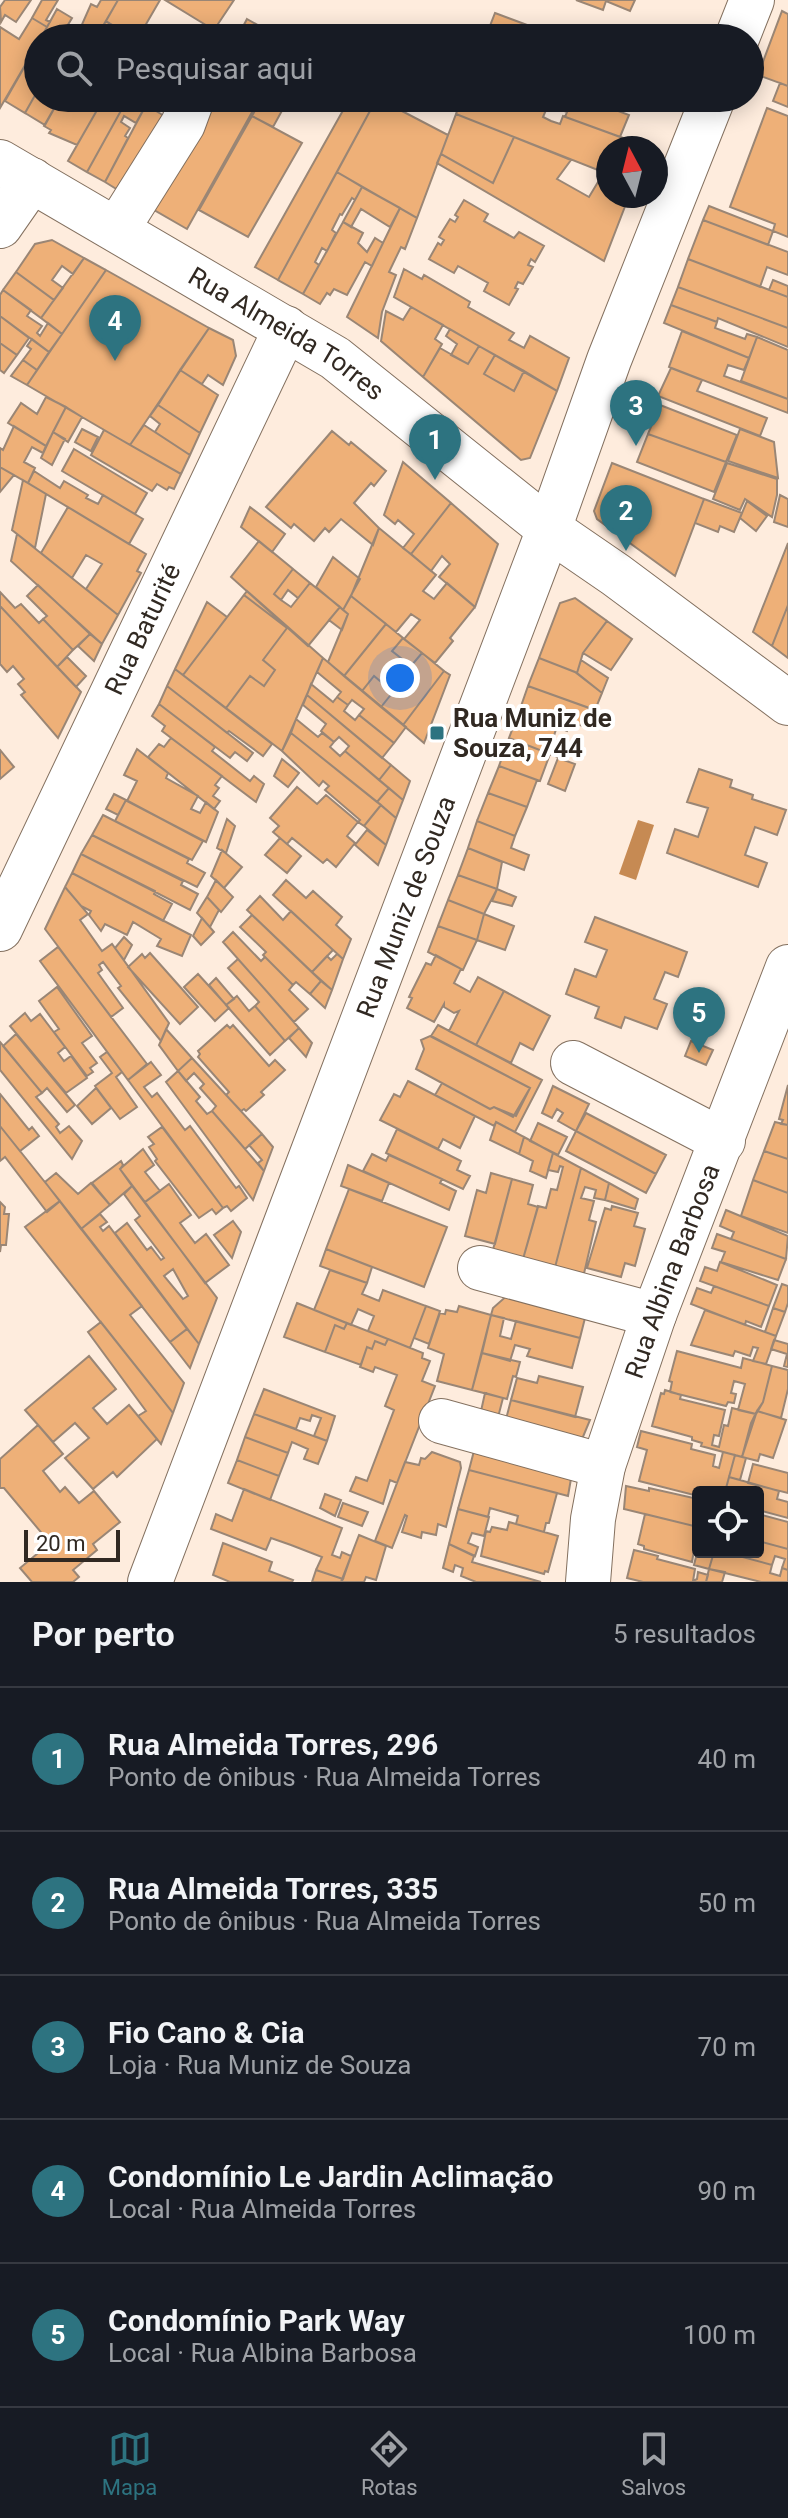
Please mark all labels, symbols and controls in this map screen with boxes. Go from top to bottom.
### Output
search box [24,24,764,112]
icon: search [52,46,96,90]
text: Pesquisar aqui [116,51,314,86]
north arrow [596,136,668,208]
street label: Rua Almeida Torres [183,261,390,406]
pin: 4 [89,295,141,361]
pin: 3 [610,380,662,446]
pin: 1 [409,414,461,480]
pin: 2 [600,485,652,551]
street label: Rua Baturité [99,559,187,700]
your location [380,658,420,698]
place label: Rua Muniz de Souza, 744 [453,703,612,763]
marker: Rua Muniz de Souza, 744 [428,724,446,742]
street label: Rua Muniz de Souza [350,792,461,1022]
pin: 5 [673,987,725,1053]
street label: Rua Albina Barbosa [619,1160,726,1382]
map controls [692,1486,764,1558]
button: locate [692,1486,764,1558]
scale bar [24,1526,120,1562]
text: 20 m [36,1531,85,1556]
text: Por perto [32,1614,175,1654]
text: 5 resultados [613,1619,756,1649]
text: Rua Almeida Torres, 296 [108,1727,438,1762]
text: 1 [51,1744,65,1774]
text: 40 m [698,1744,756,1774]
text: Ponto de ônibus · Rua Almeida Torres [108,1762,541,1792]
text: Rua Almeida Torres, 335 [108,1871,438,1906]
text: 2 [51,1888,65,1918]
text: 50 m [698,1888,756,1918]
text: Ponto de ônibus · Rua Almeida Torres [108,1906,541,1936]
text: Fio Cano & Cia [108,2015,305,2050]
text: 3 [51,2032,65,2062]
text: 70 m [698,2032,756,2062]
text: Loja · Rua Muniz de Souza [108,2050,411,2080]
text: Condomínio Le Jardin Aclimação [108,2159,553,2194]
text: 4 [51,2176,65,2206]
text: 90 m [698,2176,756,2206]
text: Local · Rua Almeida Torres [108,2194,416,2224]
text: Condomínio Park Way [108,2303,405,2338]
text: 5 [51,2320,65,2350]
text: 100 m [683,2320,756,2350]
text: Local · Rua Albina Barbosa [108,2338,417,2368]
tab: Mapa [102,2427,157,2500]
tab: Rotas [361,2427,418,2500]
tab: Salvos [621,2427,686,2500]

